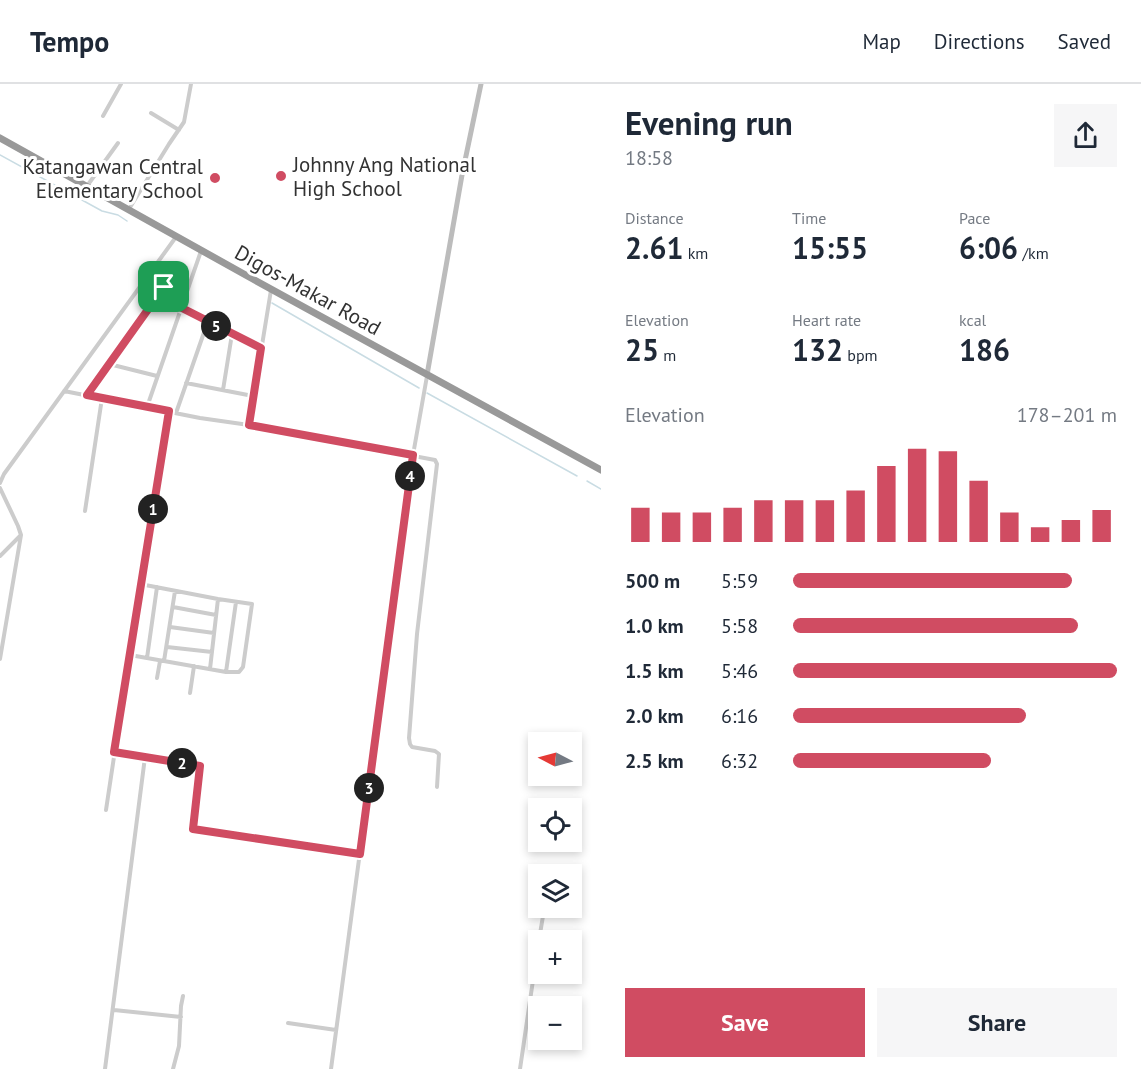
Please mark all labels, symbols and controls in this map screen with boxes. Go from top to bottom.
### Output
text: Tempo [30,23,109,60]
text: Map [862,28,901,55]
text: Directions [934,28,1025,55]
text: Saved [1058,28,1111,55]
text: Evening run [625,101,793,144]
button: share [1054,104,1117,167]
text: 18:58 [625,145,673,171]
place label: Johnny Ang National High School [292,151,476,202]
place label: Katangawan Central Elementary School [22,153,203,204]
marker: Johnny Ang National High School [274,169,288,183]
marker: Katangawan Central Elementary School [208,171,222,185]
text: Distance [625,208,684,228]
text: Time [792,208,826,228]
text: Pace [959,208,990,228]
text: 2.61 [625,228,683,267]
text: 15:55 [792,228,868,267]
text: 6:06 [959,228,1018,267]
street label: Digos-Makar Road [230,239,386,341]
text: km [683,243,708,263]
text: /km [1018,243,1049,263]
pin [138,261,189,312]
icon: arrive [147,270,180,303]
text: Elevation [625,310,689,330]
text: Heart rate [792,310,861,330]
text: kcal [959,310,986,330]
pin: 5 [201,311,231,341]
text: 5 [211,316,221,336]
text: 25 [625,330,659,369]
text: 132 [792,330,843,369]
text: 186 [959,330,1010,369]
text: m [659,345,676,365]
text: bpm [843,345,878,365]
text: Elevation [625,402,705,428]
text: 178–201 m [1017,402,1117,428]
pin: 4 [395,461,425,491]
text: 4 [405,466,415,486]
pin: 1 [138,494,168,524]
text: 1 [148,499,158,519]
text: 500 m [625,568,680,594]
text: 5:59 [721,568,758,594]
text: 1.0 km [625,613,684,639]
text: 5:58 [721,613,758,639]
text: 1.5 km [625,658,684,684]
text: 5:46 [721,658,758,684]
text: 2.0 km [625,703,684,729]
text: 6:16 [721,703,758,729]
north arrow [528,732,582,786]
map controls [528,732,582,1050]
pin: 2 [167,748,197,778]
text: 2.5 km [625,748,684,774]
text: 6:32 [721,748,758,774]
text: 2 [177,753,187,773]
pin: 3 [354,773,384,803]
text: 3 [364,778,374,798]
button: locate [528,798,582,852]
button: layers [528,864,582,918]
button: + [528,930,582,984]
button: Save [625,988,865,1057]
button: Share [877,988,1117,1057]
button: − [528,996,582,1050]

